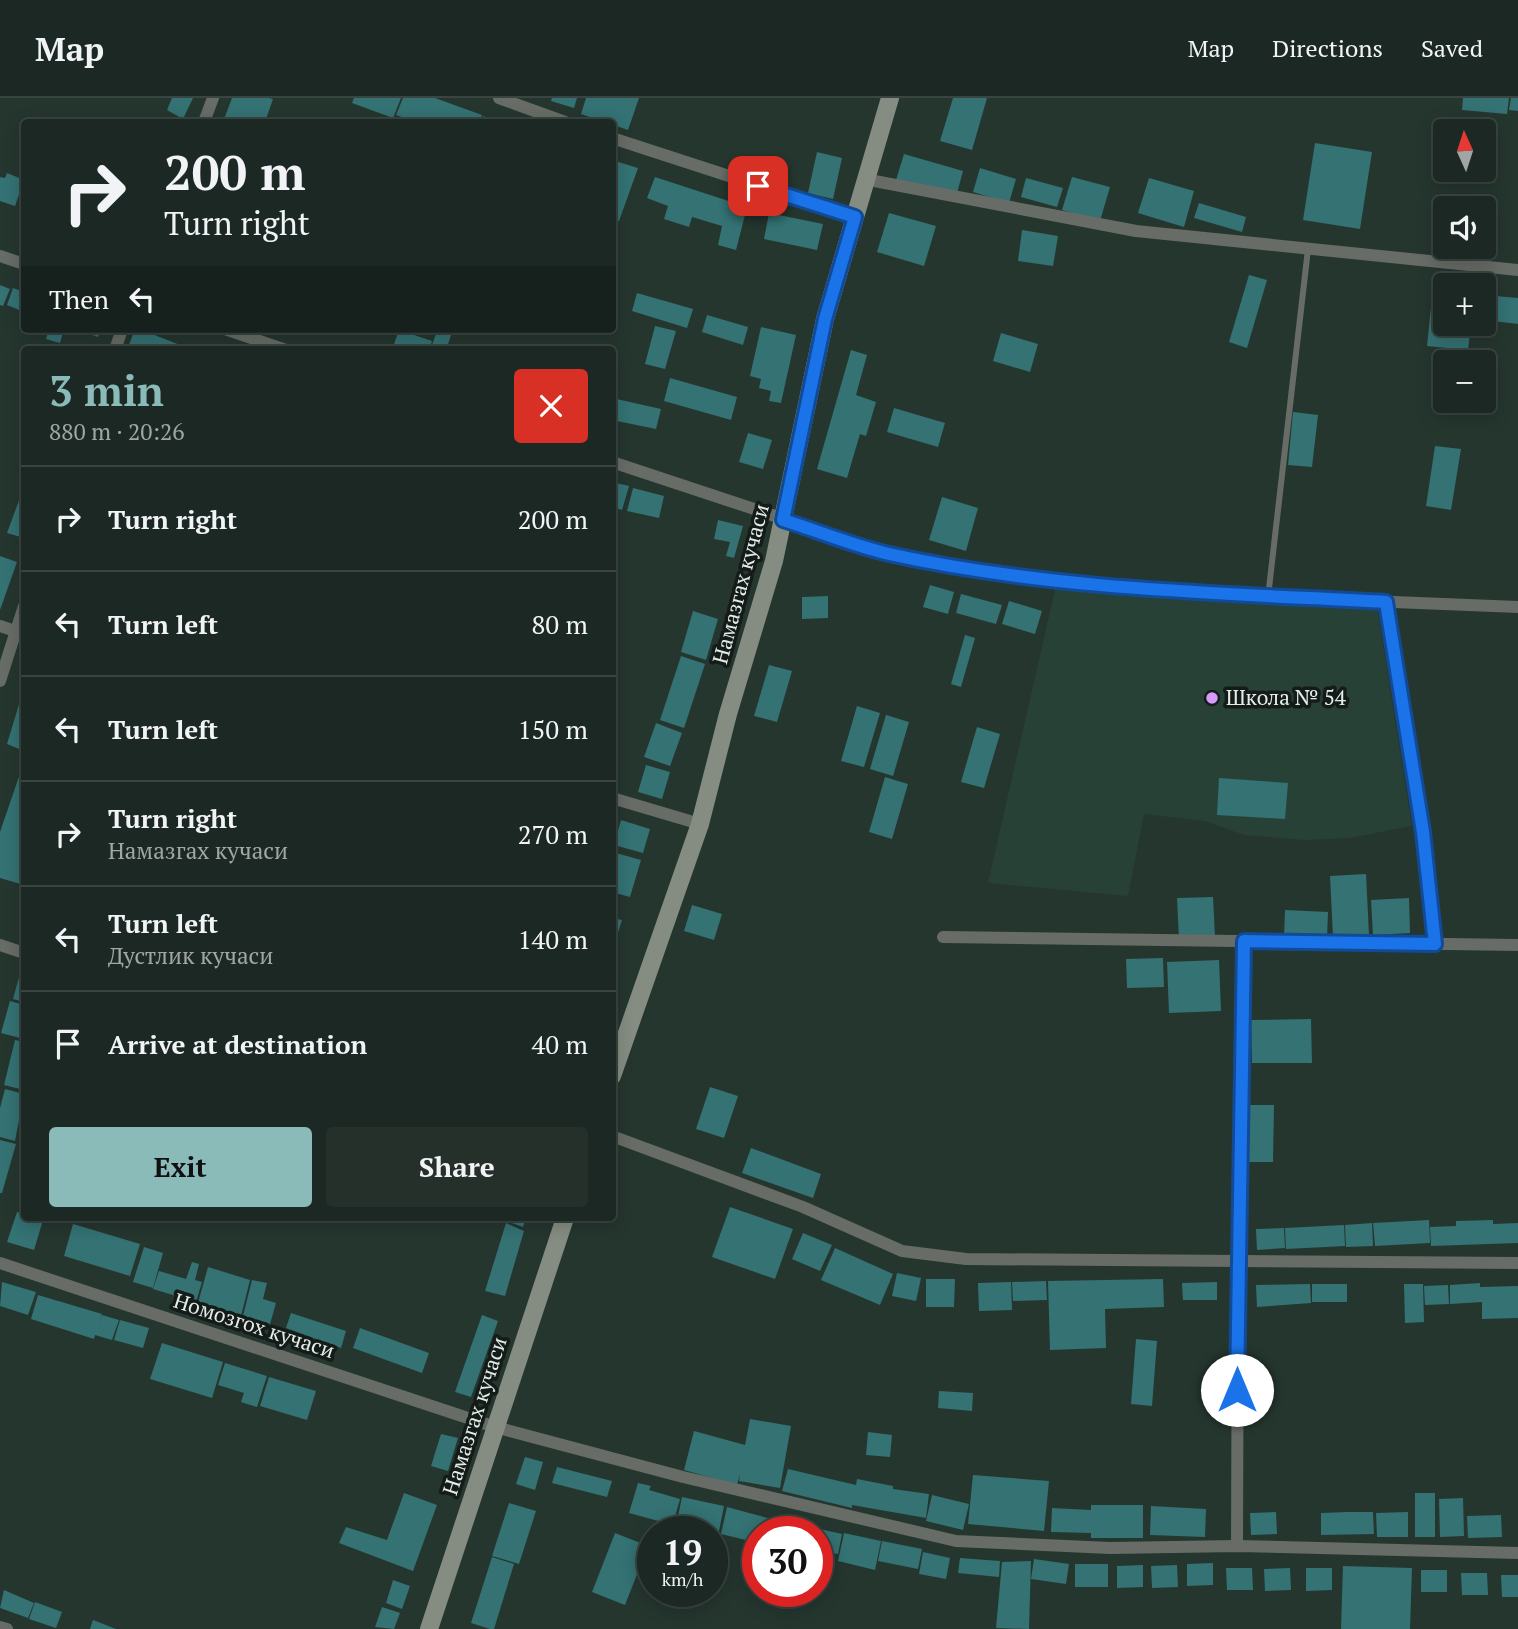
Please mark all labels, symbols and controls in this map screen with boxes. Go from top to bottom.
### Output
text: Map [35,27,104,70]
text: Map [1188,32,1234,64]
text: Directions [1272,32,1383,64]
text: Saved [1421,32,1483,64]
north arrow [1433,119,1496,182]
map controls [1433,119,1496,413]
text: 200 m [164,139,306,204]
icon: right [49,147,140,238]
pin [728,156,788,216]
icon: arrive [739,167,777,205]
button: sound [1433,196,1496,259]
text: Turn right [164,202,310,244]
button: + [1433,273,1496,336]
icon: left [123,280,161,318]
text: Then [49,282,109,316]
button: − [1433,350,1496,413]
text: 3 min [49,362,164,418]
button: close [514,369,588,443]
text: 880 m · 20:26 [49,416,184,447]
icon: right [49,500,87,538]
street label: Намазгах кучаси [705,501,775,667]
text: Turn right [108,502,237,536]
text: 200 m [518,502,588,536]
icon: left [49,605,87,643]
text: Turn left [108,607,218,641]
text: 80 m [532,607,588,641]
place label: Школа № 54 [1226,683,1347,711]
marker: Школа № 54 [1204,690,1220,706]
icon: left [49,710,87,748]
text: Turn left [108,712,218,746]
text: 150 m [518,712,588,746]
text: Turn right [108,801,237,835]
icon: right [49,815,87,853]
text: 270 m [518,817,588,851]
text: Намазгах кучаси [108,835,288,866]
text: Turn left [108,906,218,940]
icon: left [49,920,87,958]
text: 140 m [518,922,588,956]
text: Дустлик кучаси [108,940,273,971]
icon: arrive [49,1025,87,1063]
text: Arrive at destination [108,1027,367,1061]
text: 40 m [532,1027,588,1061]
button: Exit [49,1127,312,1207]
button: Share [326,1127,588,1207]
street label: Номозгох кучаси [170,1286,338,1364]
street label: Намазгах кучаси [435,1333,513,1498]
position arrow [1200,1353,1274,1427]
speed limit sign: 30 [742,1516,833,1607]
text: 19 [663,1529,702,1575]
text: km/h [662,1567,703,1591]

